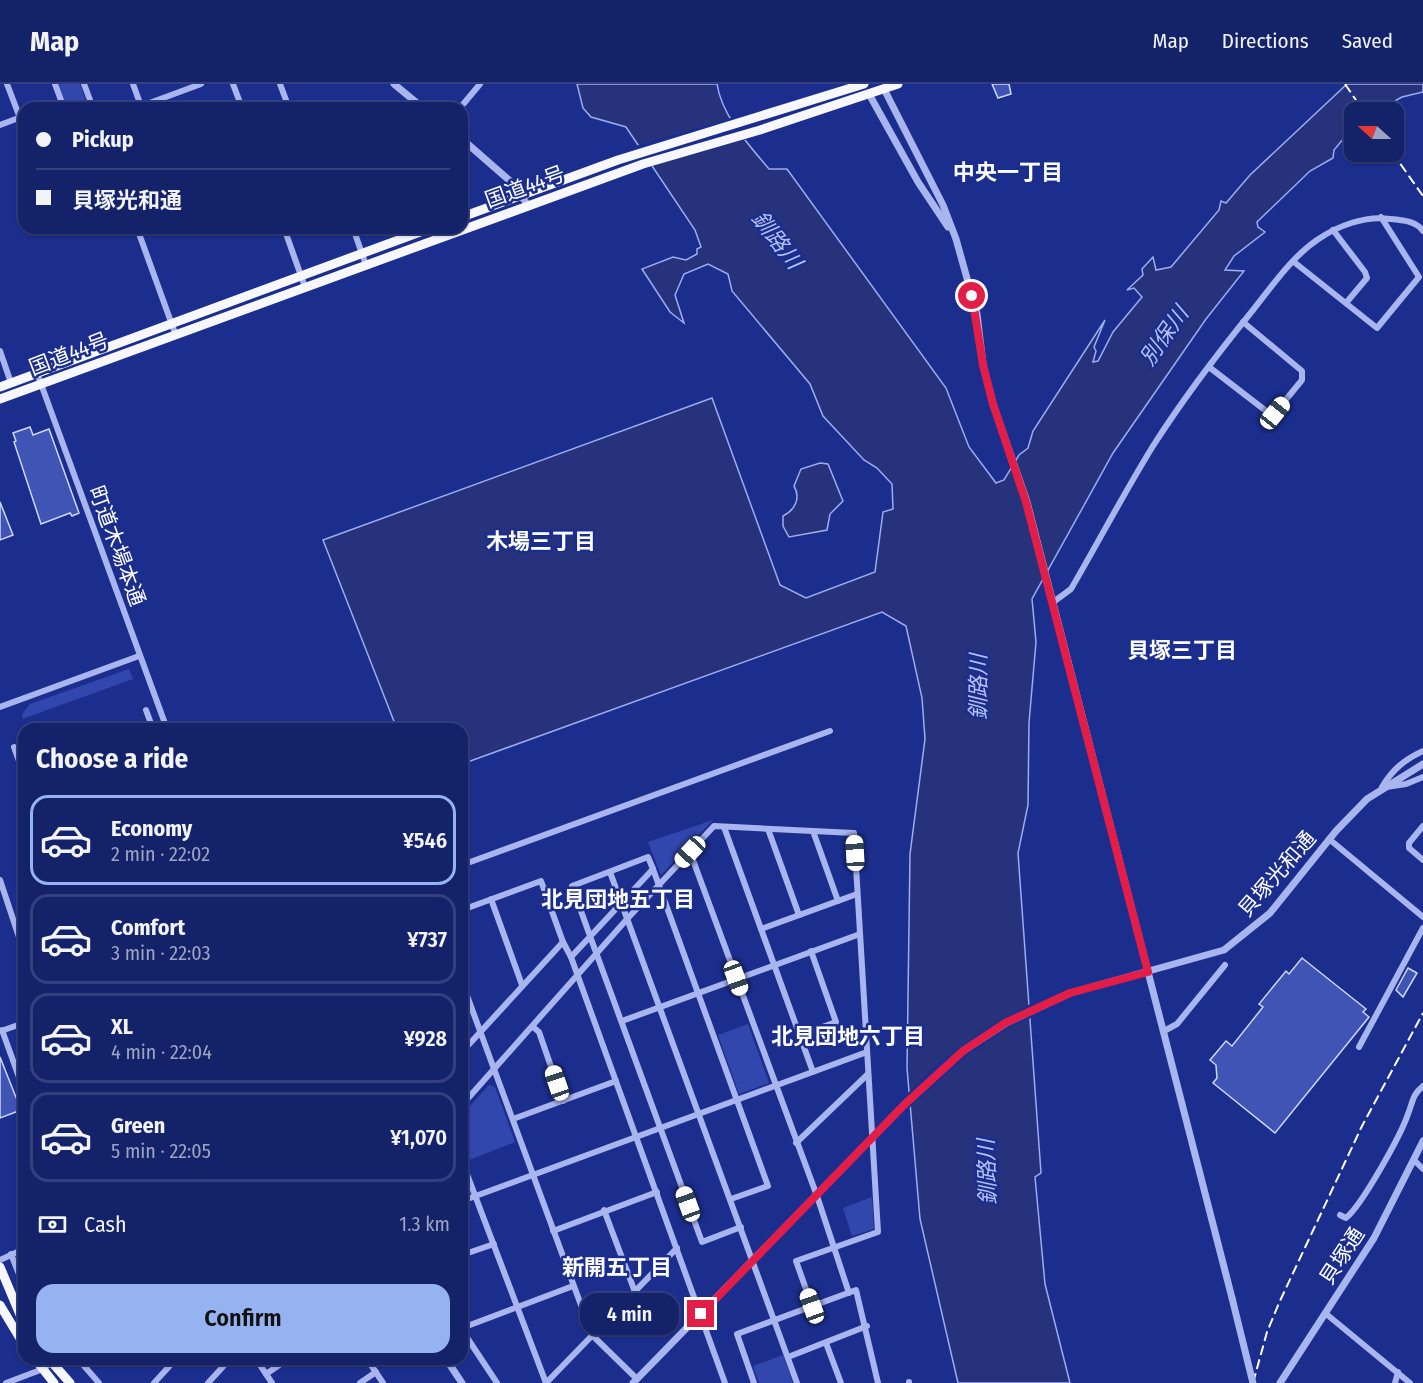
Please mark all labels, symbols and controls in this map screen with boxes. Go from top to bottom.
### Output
text: Map [30,25,79,58]
text: Map [1152,28,1189,54]
text: Directions [1222,28,1309,54]
text: Saved [1342,28,1393,54]
north arrow [1344,102,1404,162]
map controls [1344,102,1404,162]
text: Pickup [72,126,134,153]
district label: 中央一丁目 [953,159,1063,186]
street label: 国道44号 [481,161,569,213]
text: 貝塚光和通 [72,187,182,214]
water label: 釧路川 [746,206,809,276]
route start [958,282,985,309]
water label: 別保川 [1134,300,1195,371]
street label: 国道44号 [25,327,113,381]
car [1257,393,1293,433]
street label: 町道木場本通 [83,482,151,610]
district label: 木場三丁目 [486,528,596,555]
district label: 貝塚三丁目 [1127,637,1237,664]
water label: 釧路川 [965,652,992,720]
text: Choose a ride [36,743,188,775]
icon: car [39,813,93,867]
text: Economy [111,815,192,842]
street label: 貝塚光和通 [1233,826,1321,922]
text: ¥546 [403,827,447,854]
car [671,833,709,871]
car [845,835,865,871]
text: 2 min · 22:02 [111,842,210,866]
district label: 北見団地五丁目 [541,886,695,913]
icon: car [39,912,93,966]
text: Comfort [111,914,185,941]
text: ¥737 [407,926,447,953]
text: 3 min · 22:03 [111,941,210,965]
car [721,958,751,998]
icon: car [39,1011,93,1065]
text: XL [111,1013,133,1040]
district label: 北見団地六丁目 [771,1023,925,1050]
text: ¥928 [404,1025,447,1052]
text: 4 min · 22:04 [111,1040,212,1064]
car [543,1063,571,1103]
icon: car [39,1110,93,1164]
text: Green [111,1112,165,1139]
text: ¥1,070 [390,1124,447,1151]
water label: 釧路川 [972,1137,1002,1205]
text: 5 min · 22:05 [111,1139,211,1163]
car [673,1184,703,1224]
icon: cash [36,1208,69,1241]
text: Cash [84,1211,127,1238]
text: 1.3 km [399,1212,450,1236]
street label: 貝塚通 [1314,1223,1370,1289]
district label: 新開五丁目 [562,1254,672,1281]
button: Confirm [36,1284,450,1353]
car [797,1286,827,1326]
callout: 4 min [581,1293,680,1335]
route end [687,1300,714,1327]
text: 4 min [607,1302,652,1326]

